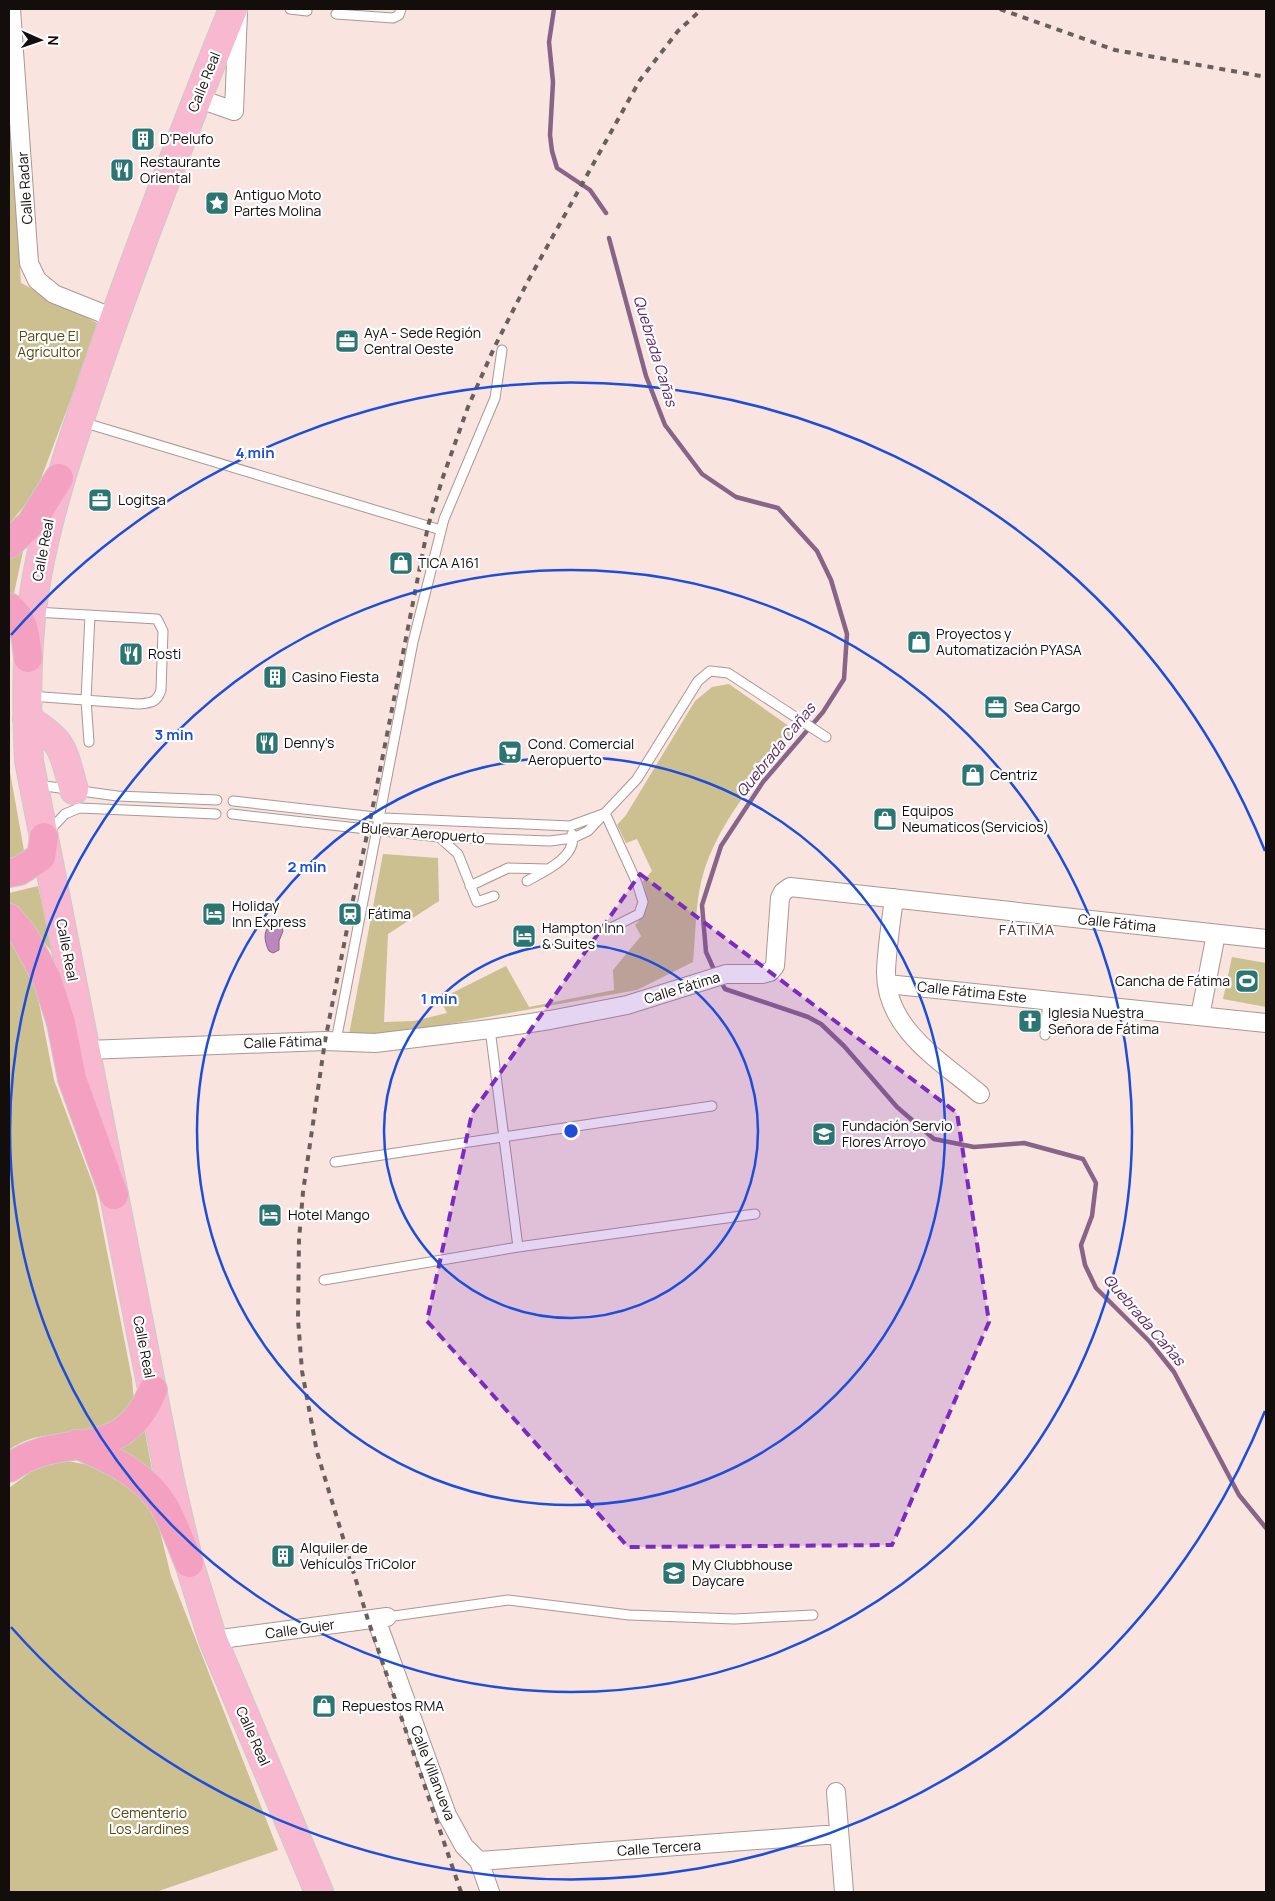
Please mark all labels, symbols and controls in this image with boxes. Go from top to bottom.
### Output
north arrow [15,15,65,65]
text: N [44,35,63,46]
street label: Calle Real [183,49,224,115]
building icon: D'Pelufo [130,126,156,152]
place label: D'Pelufo [160,129,214,148]
street label: Calle Radar [12,151,37,225]
place label: Restaurante Oriental [140,152,220,187]
restaurant icon: Restaurante Oriental [109,157,135,183]
place label: Antiguo Moto Partes Molina [234,185,321,220]
place icon: Antiguo Moto Partes Molina [204,190,230,216]
water label: Quebrada Cañas [629,293,683,410]
place label: AyA - Sede Región Central Oeste [364,323,481,358]
park label: Parque El Agricultor [17,326,81,361]
office icon: AyA - Sede Región Central Oeste [334,328,360,354]
text: 4 min [235,442,275,463]
office icon: Logitsa [87,487,113,513]
place label: Logitsa [118,490,166,509]
street label: Calle Real [27,517,58,583]
shop icon: TICA A161 [388,550,414,576]
place label: TICA A161 [418,553,479,572]
place label: Proyectos y Automatización PYASA [936,624,1082,659]
shop icon: Proyectos y Automatización PYASA [906,629,932,655]
restaurant icon: Rosti [118,641,144,667]
place label: Rosti [148,644,181,663]
building icon: Casino Fiesta [262,664,288,690]
place label: Casino Fiesta [292,667,379,686]
office icon: Sea Cargo [983,694,1009,720]
water label: Quebrada Cañas [731,697,821,801]
place label: Sea Cargo [1014,697,1080,716]
text: 3 min [155,724,193,745]
restaurant icon: Denny's [254,730,280,756]
place label: Denny's [284,733,334,752]
place label: Cond. Comercial Aeropuerto [528,734,634,769]
supermarket icon: Cond. Comercial Aeropuerto [497,739,523,765]
shop icon: Centriz [960,762,986,788]
place label: Centriz [990,765,1038,784]
place label: Equipos Neumaticos(Servicios) [902,801,1049,836]
shop icon: Equipos Neumaticos(Servicios) [872,806,898,832]
street label: Bulevar Aeropuerto [360,818,486,847]
text: 2 min [287,856,327,877]
place label: Holiday Inn Express [232,896,306,931]
hotel icon: Holiday Inn Express [201,901,227,927]
station icon: Fátima [337,901,363,927]
place label: Fátima [368,904,411,923]
street label: Calle Fátima [1077,909,1157,936]
street label: Calle Real [52,917,83,983]
place label: Hampton Inn & Suites [542,918,624,953]
district label: FÁTIMA [999,919,1055,940]
hotel icon: Hampton Inn & Suites [511,923,537,949]
street label: Calle Fátima [642,967,722,1008]
sports icon: Cancha de Fátima [1234,968,1260,994]
place label: Cancha de Fátima [1115,971,1230,990]
street label: Calle Fátima Este [916,976,1028,1007]
text: 1 min [421,988,457,1009]
place label: Iglesia Nuestra Señora de Fátima [1048,1003,1159,1038]
church icon: Iglesia Nuestra Señora de Fátima [1017,1008,1043,1034]
street label: Calle Fátima [243,1031,322,1052]
place label: Fundación Servio Flores Arroyo [842,1116,952,1151]
school or university icon: Fundación Servio Flores Arroyo [811,1121,837,1147]
centre of rings [562,1122,580,1140]
hotel icon: Hotel Mango [257,1202,283,1228]
place label: Hotel Mango [288,1205,370,1224]
water label: Quebrada Cañas [1099,1269,1191,1371]
street label: Calle Real [129,1314,160,1380]
place label: Alquiler de Vehículos TriColor [300,1538,416,1573]
building icon: Alquiler de Vehículos TriColor [270,1543,296,1569]
place label: My Clubbhouse Daycare [692,1555,793,1590]
school or university icon: My Clubbhouse Daycare [661,1560,687,1586]
street label: Calle Guier [264,1614,336,1643]
shop icon: Repuestos RMA [311,1693,337,1719]
place label: Repuestos RMA [342,1696,444,1715]
street label: Calle Real [232,1703,275,1769]
street label: Calle Villanueva [407,1723,460,1823]
park label: Cementerio Los Jardines [109,1803,189,1838]
street label: Calle Tercera [616,1835,701,1860]

